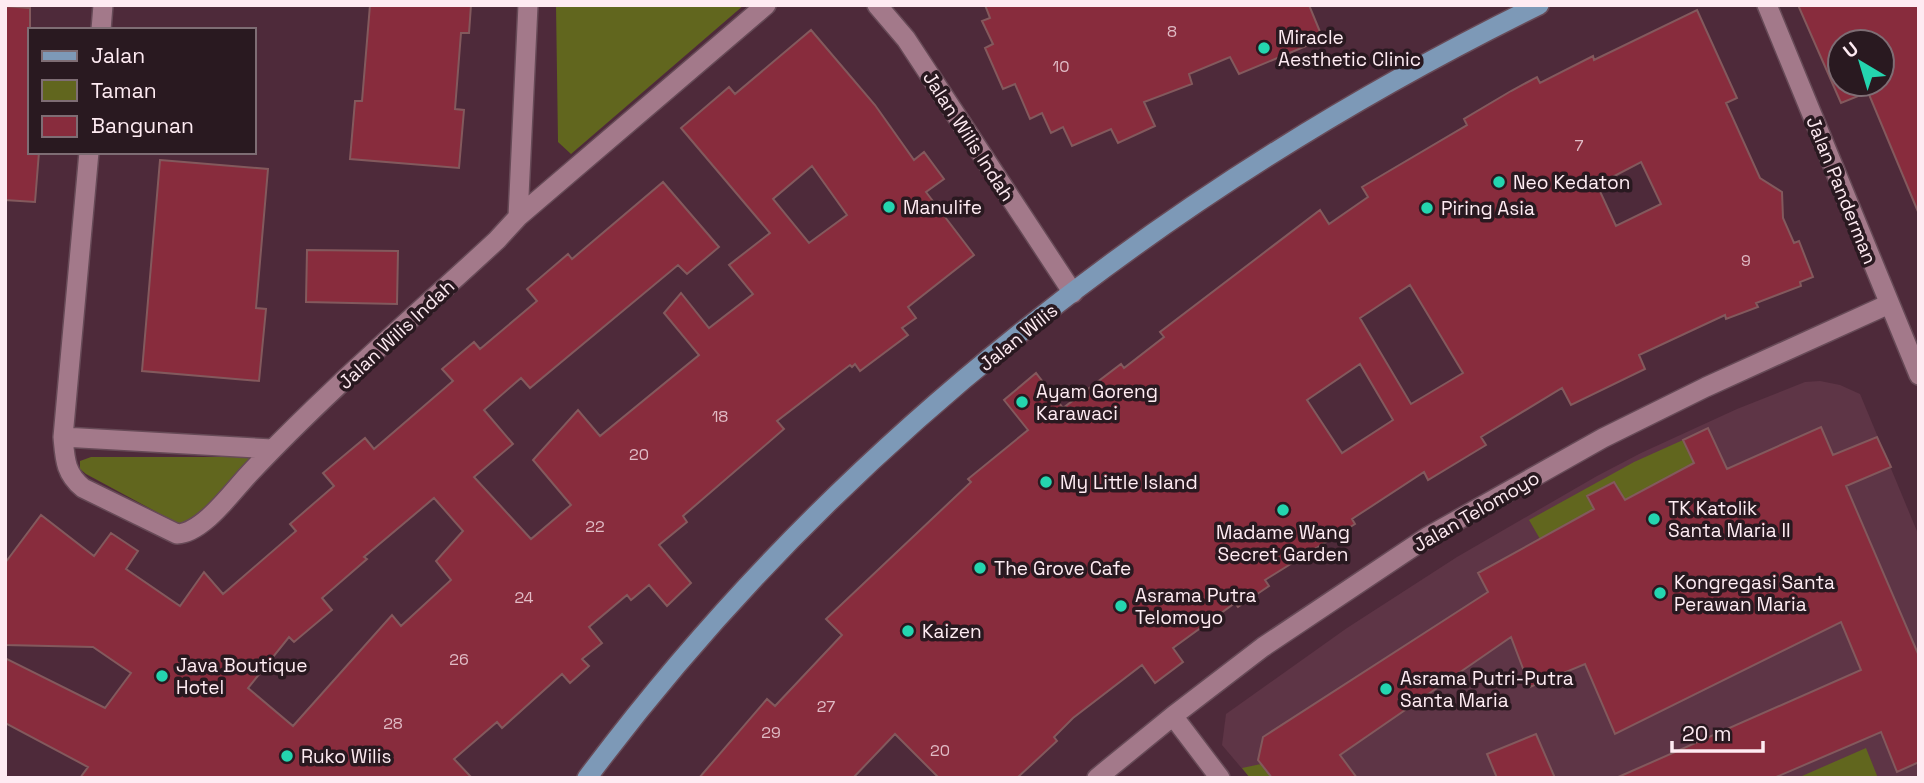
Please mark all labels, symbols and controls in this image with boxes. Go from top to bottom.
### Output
house number: 8 [1167,21,1177,42]
place label: Miracle Aesthetic Clinic [1278,25,1421,72]
legend [28,28,256,154]
north arrow [1826,28,1896,98]
text: U [1838,36,1864,64]
marker: Miracle Aesthetic Clinic [1256,40,1272,56]
text: Jalan [91,42,145,69]
house number: 10 [1053,56,1069,77]
street label: Jalan Wilis Indah [917,66,1020,206]
text: Taman [91,77,157,104]
text: Bangunan [91,112,194,139]
street label: Jalan Panderman [1801,113,1883,268]
house number: 7 [1574,135,1584,156]
place label: Neo Kedaton [1513,170,1630,195]
marker: Neo Kedaton [1491,174,1507,190]
place label: Manulife [903,195,982,220]
place label: Piring Asia [1441,196,1535,221]
marker: Manulife [881,199,897,215]
marker: Piring Asia [1419,200,1435,216]
house number: 9 [1741,250,1751,271]
street label: Jalan Wilis Indah [333,274,460,395]
street label: Jalan Wilis [974,298,1063,377]
place label: Ayam Goreng Karawaci [1036,379,1158,426]
marker: Ayam Goreng Karawaci [1014,394,1030,410]
house number: 18 [712,406,728,427]
house number: 20 [629,444,649,465]
street label: Jalan Telomoyo [1409,465,1544,558]
place label: My Little Island [1060,470,1198,495]
marker: My Little Island [1038,474,1054,490]
place label: TK Katolik Santa Maria II [1668,496,1791,543]
marker: Madame Wang Secret Garden [1275,502,1291,518]
marker: TK Katolik Santa Maria II [1646,511,1662,527]
house number: 22 [585,516,605,537]
place label: Madame Wang Secret Garden [1216,520,1350,567]
place label: The Grove Cafe [994,556,1131,581]
marker: The Grove Cafe [972,560,988,576]
place label: Kongregasi Santa Perawan Maria [1674,570,1835,617]
place label: Asrama Putra Telomoyo [1135,583,1257,630]
marker: Kongregasi Santa Perawan Maria [1652,585,1668,601]
house number: 24 [514,587,534,608]
marker: Asrama Putra Telomoyo [1113,598,1129,614]
place label: Kaizen [922,619,982,644]
marker: Kaizen [900,623,916,639]
house number: 26 [449,649,469,670]
place label: Java Boutique Hotel [176,653,307,700]
place label: Asrama Putri-Putra Santa Maria [1400,666,1574,713]
marker: Java Boutique Hotel [154,668,170,684]
marker: Asrama Putri-Putra Santa Maria [1378,681,1394,697]
house number: 27 [817,696,835,717]
scale bar [1672,710,1763,754]
house number: 28 [383,713,403,734]
text: 20 m [1682,720,1732,747]
house number: 29 [761,722,781,743]
house number: 20 [930,740,950,761]
place label: Ruko Wilis [301,744,391,769]
marker: Ruko Wilis [279,748,295,764]

